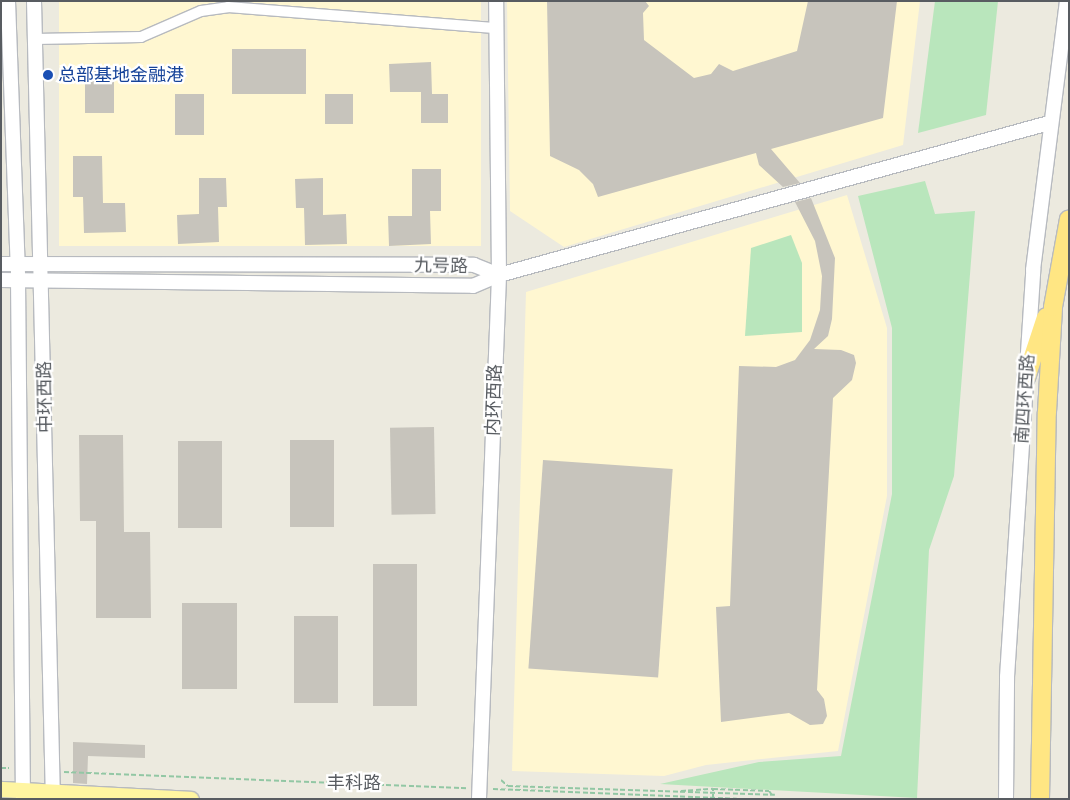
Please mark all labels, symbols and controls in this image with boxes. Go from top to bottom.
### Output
place label: 总部基地金融港 [58,64,184,86]
marker: 总部基地金融港 [42,69,54,81]
street label: 九号路 [414,255,468,277]
street label: 南四环西路 [1011,353,1039,445]
street label: 中环西路 [34,361,56,433]
street label: 内环西路 [482,364,506,436]
street label: 丰科路 [327,772,381,794]

